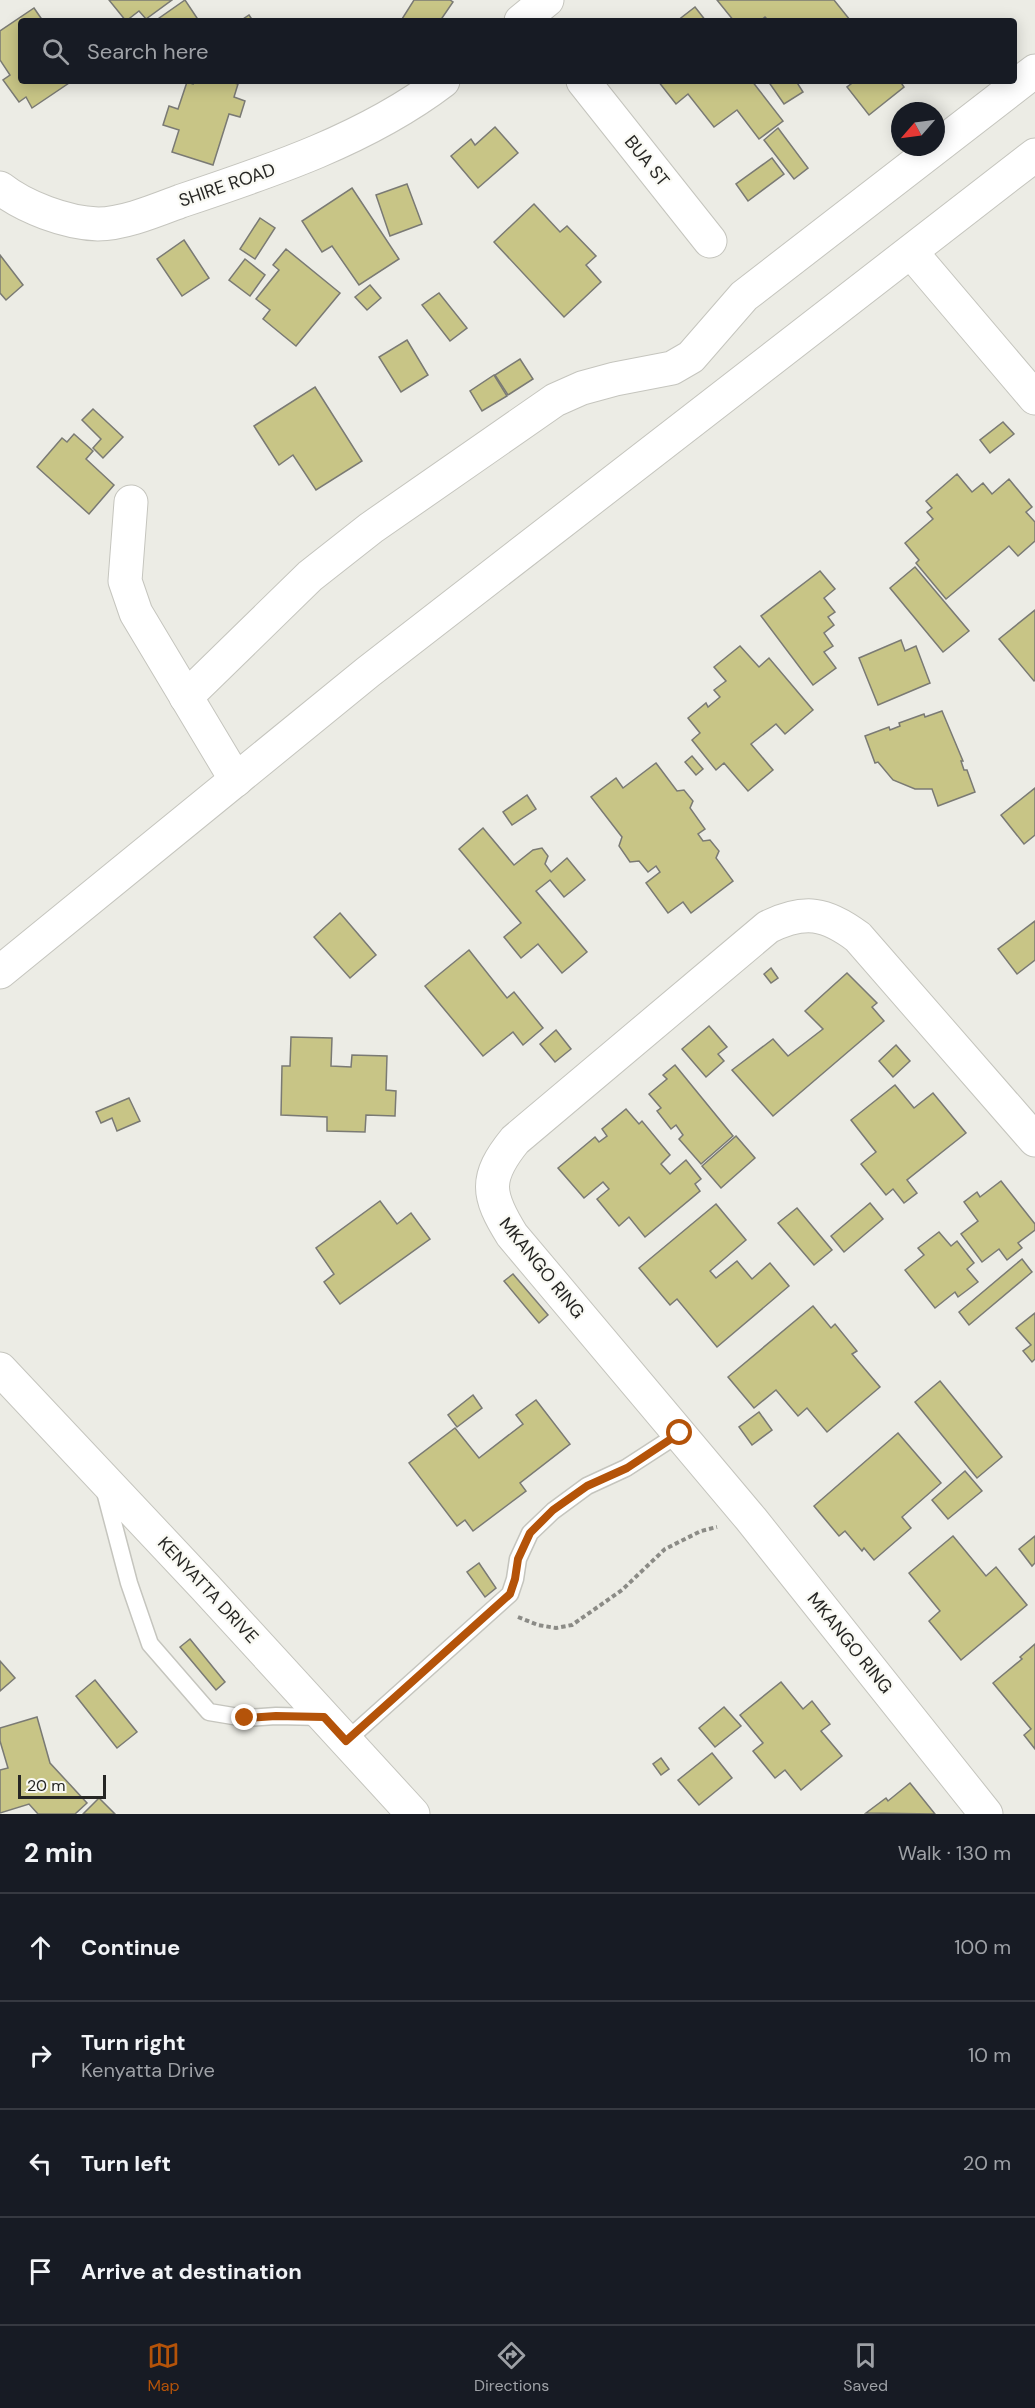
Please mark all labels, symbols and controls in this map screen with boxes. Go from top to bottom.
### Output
search box [18,18,1017,84]
icon: search [39,35,72,68]
text: Search here [87,37,208,66]
north arrow [891,102,945,156]
street label: BUA ST [619,130,675,192]
street label: SHIRE ROAD [176,157,278,213]
street label: MKANGO RING [494,1213,590,1323]
route start [666,1419,692,1445]
street label: KENYATTA DRIVE [152,1531,264,1649]
street label: MKANGO RING [802,1588,898,1698]
route end [231,1704,257,1730]
scale bar [18,1772,106,1800]
text: 20 m [27,1775,66,1796]
text: 2 min [24,1836,93,1870]
text: Walk · 130 m [898,1840,1011,1866]
icon: ahead [24,1931,57,1964]
text: Continue [81,1933,180,1962]
text: 100 m [954,1934,1011,1960]
text: Turn right [81,2028,186,2057]
icon: right [24,2039,57,2072]
text: 10 m [968,2042,1011,2068]
text: Kenyatta Drive [81,2057,215,2083]
icon: left [24,2147,57,2180]
text: Turn left [81,2149,171,2178]
text: 20 m [963,2150,1011,2176]
icon: arrive [24,2255,57,2288]
text: Arrive at destination [81,2257,302,2286]
tab: Map [147,2339,180,2396]
tab: Directions [474,2339,549,2396]
tab: Saved [843,2339,888,2396]

